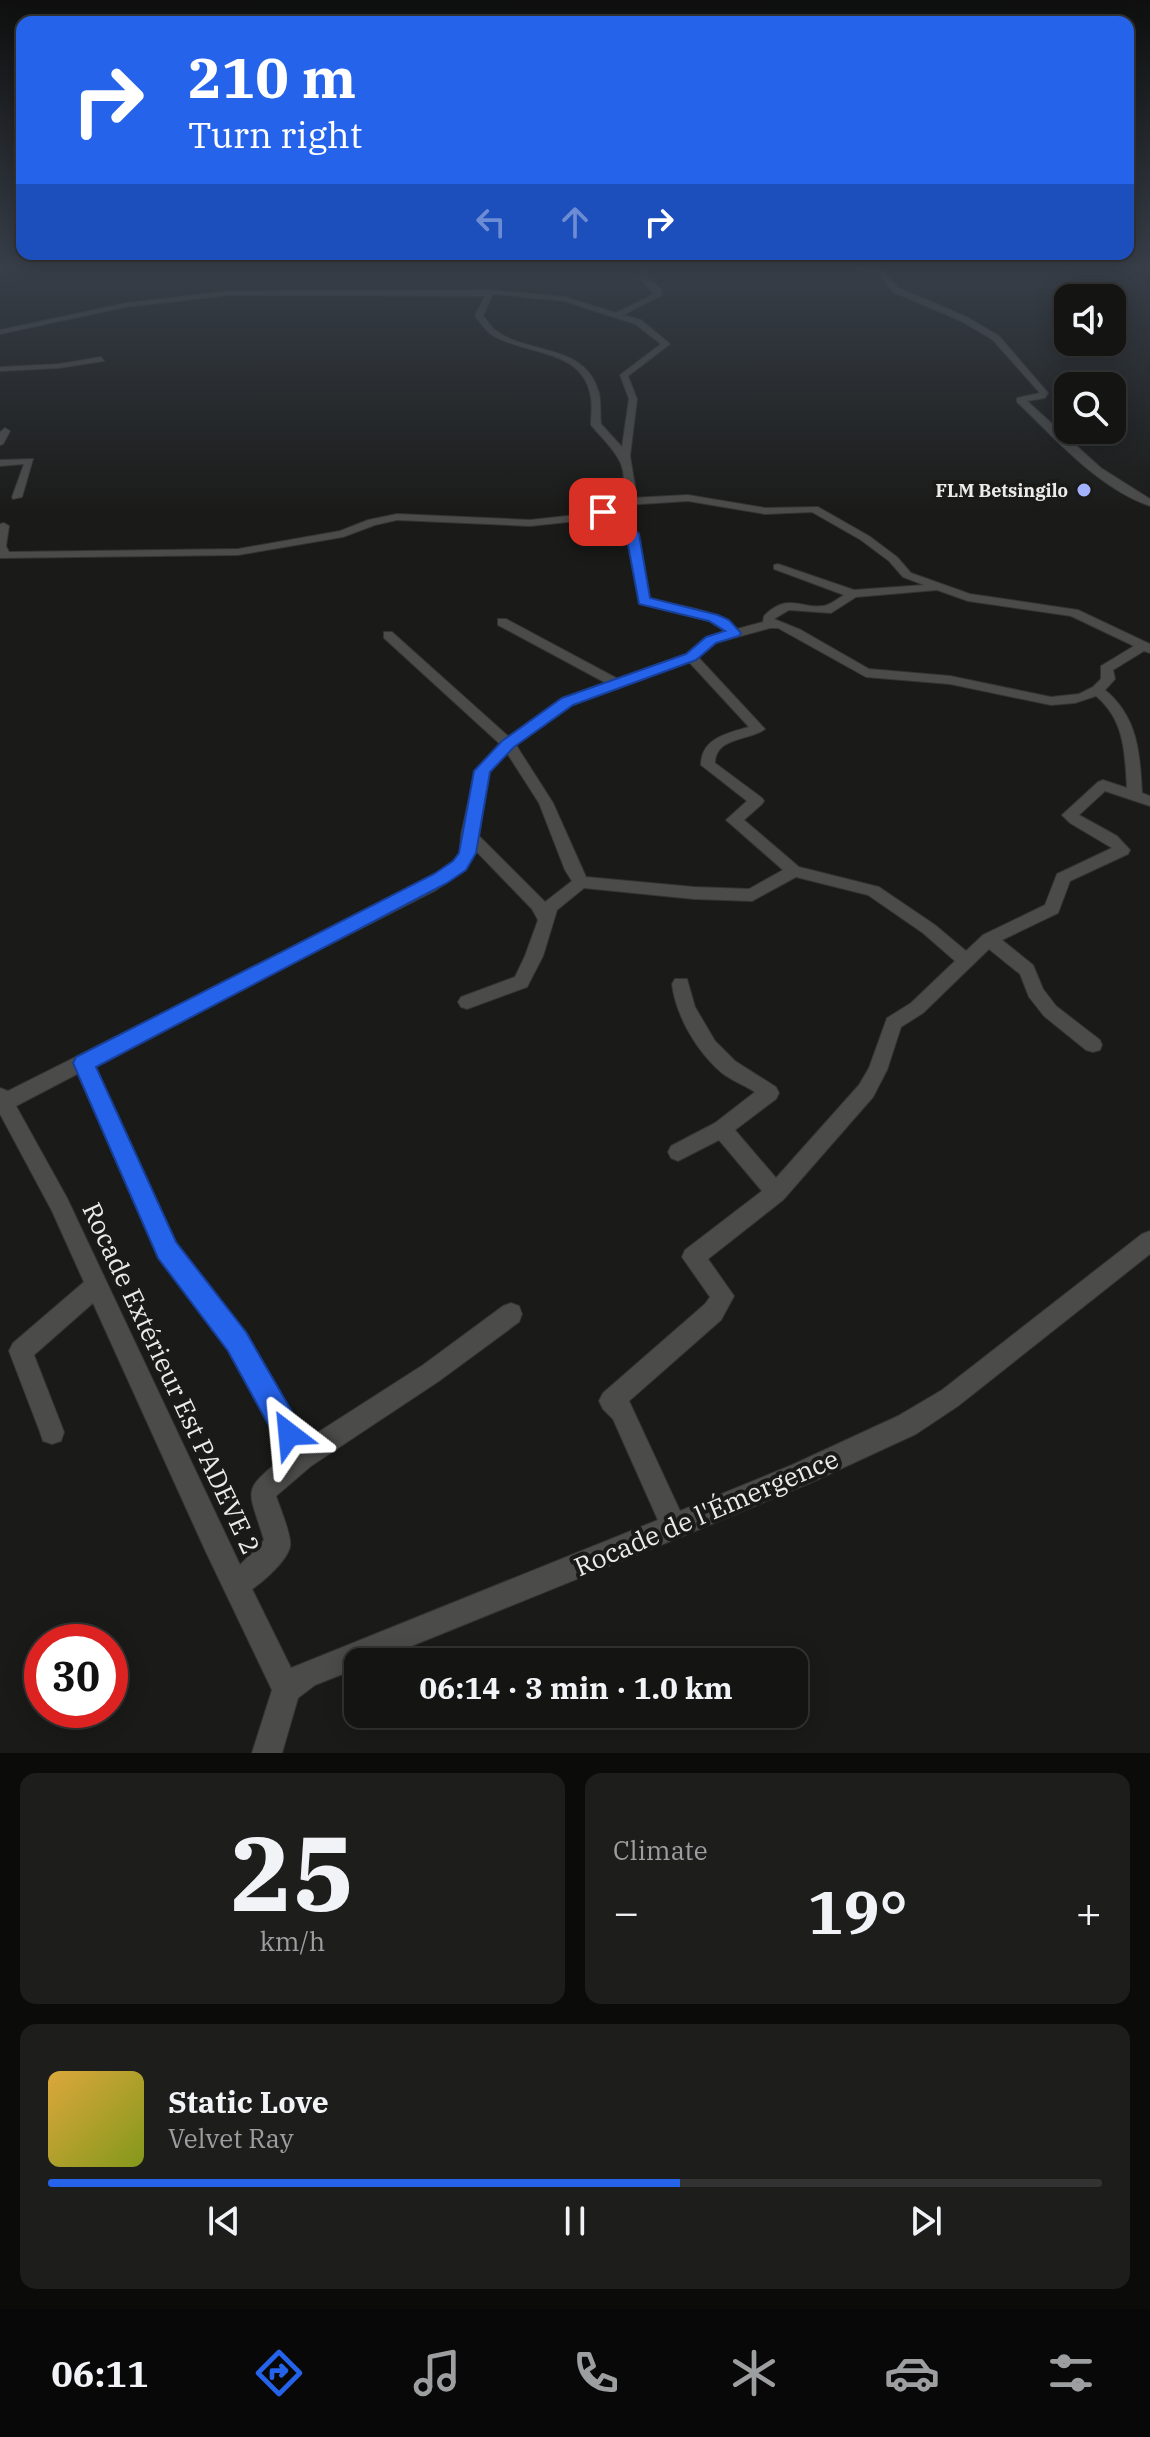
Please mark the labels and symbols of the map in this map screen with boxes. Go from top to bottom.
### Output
pin [569,478,637,546]
place label: FLM Betsingilo [936,479,1068,502]
marker: FLM Betsingilo [1075,481,1093,499]
street label: Rocade Extérieur Est PADEVE 2 [75,1197,269,1559]
position arrow [247,1392,331,1476]
street label: Rocade de l'Émergence [569,1441,843,1583]
speed limit sign: 30 [24,1624,128,1728]

